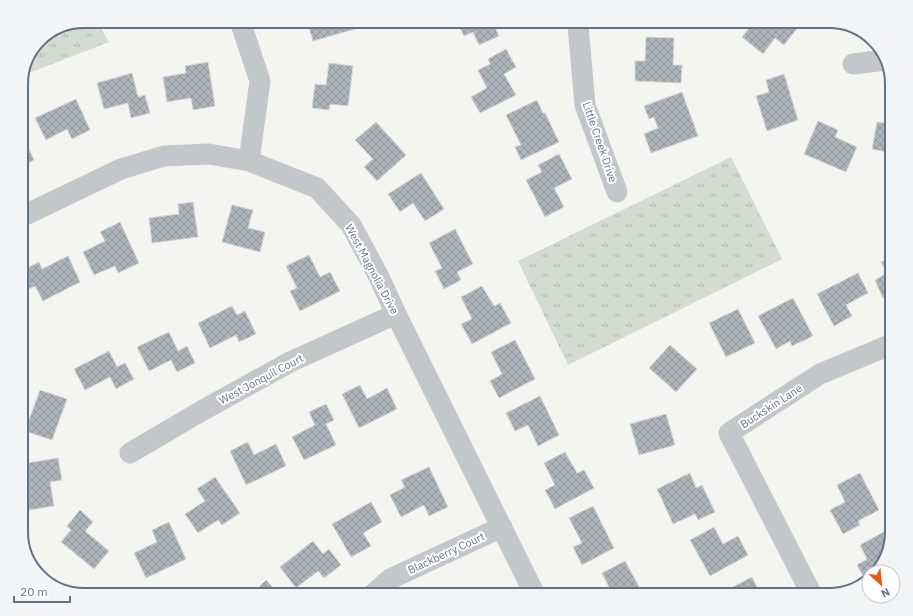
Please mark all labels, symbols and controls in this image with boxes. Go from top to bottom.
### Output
street label: Little Creek Drive [580,100,620,184]
street label: West Magnolia Drive [342,221,402,317]
street label: West Jonquil Court [216,351,306,407]
street label: Buckskin Lane [737,381,805,431]
street label: Blackberry Court [405,529,487,577]
north arrow [861,564,901,604]
scale bar [14,578,70,604]
text: 20 m [20,584,48,599]
text: N [879,585,892,601]

